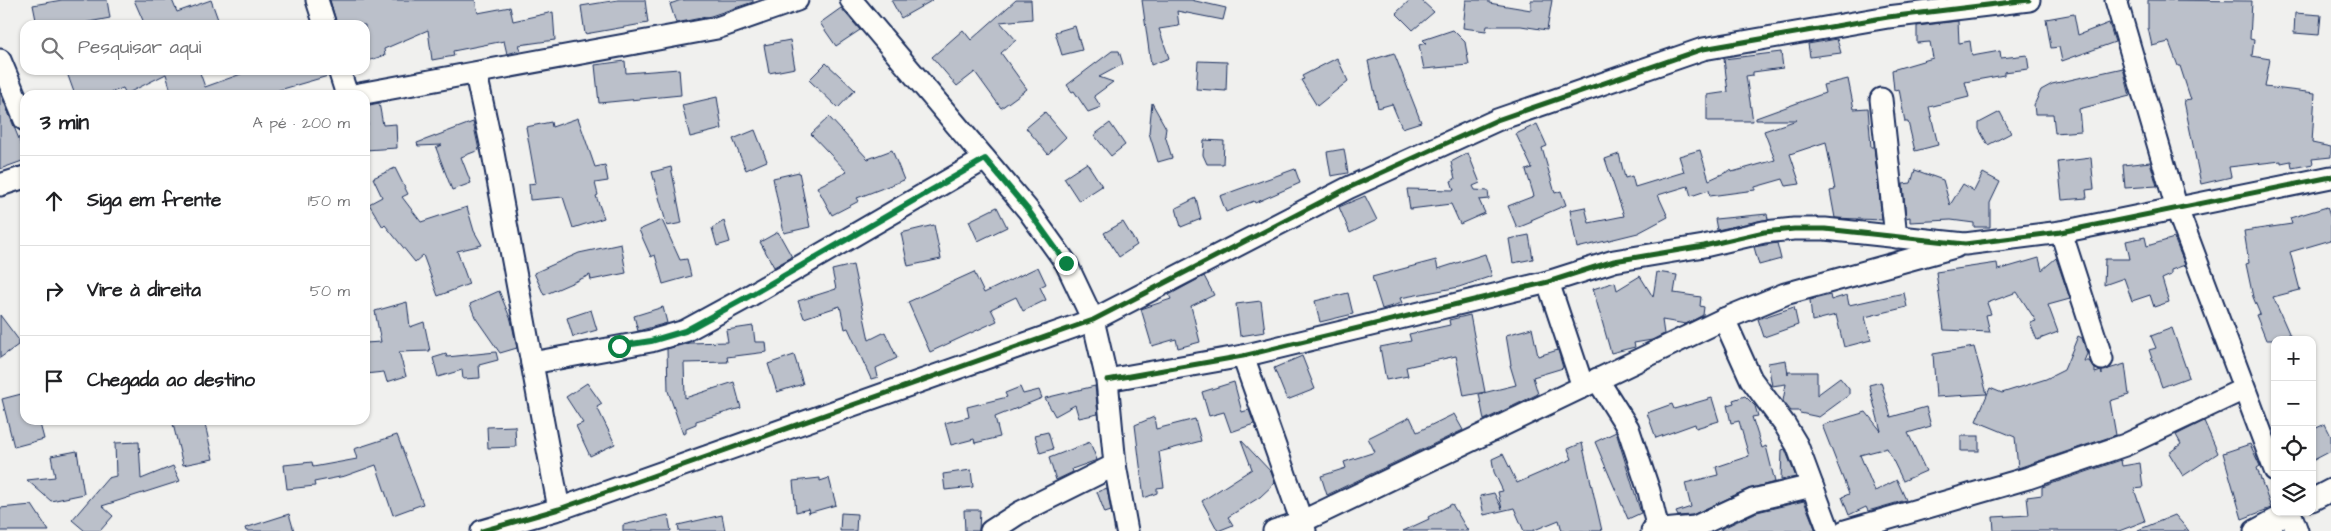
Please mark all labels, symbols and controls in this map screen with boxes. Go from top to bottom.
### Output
search box [20,20,370,75]
icon: search [38,34,66,62]
text: Pesquisar aqui [78,34,201,61]
text: 3 min [40,108,89,137]
text: A pé · 200 m [253,112,350,134]
icon: ahead [40,187,68,215]
text: Siga em frente [87,187,221,214]
text: 150 m [308,190,350,212]
route end [1055,252,1078,275]
icon: right [40,277,68,305]
text: Vire à direita [87,277,201,304]
text: 50 m [310,280,350,302]
route start [608,335,631,358]
map controls [2271,336,2316,516]
button: + [2271,336,2316,381]
icon: arrive [40,367,68,395]
text: Chegada ao destino [87,367,255,394]
button: − [2271,381,2316,426]
button: locate [2271,426,2316,471]
button: layers [2271,471,2316,516]

